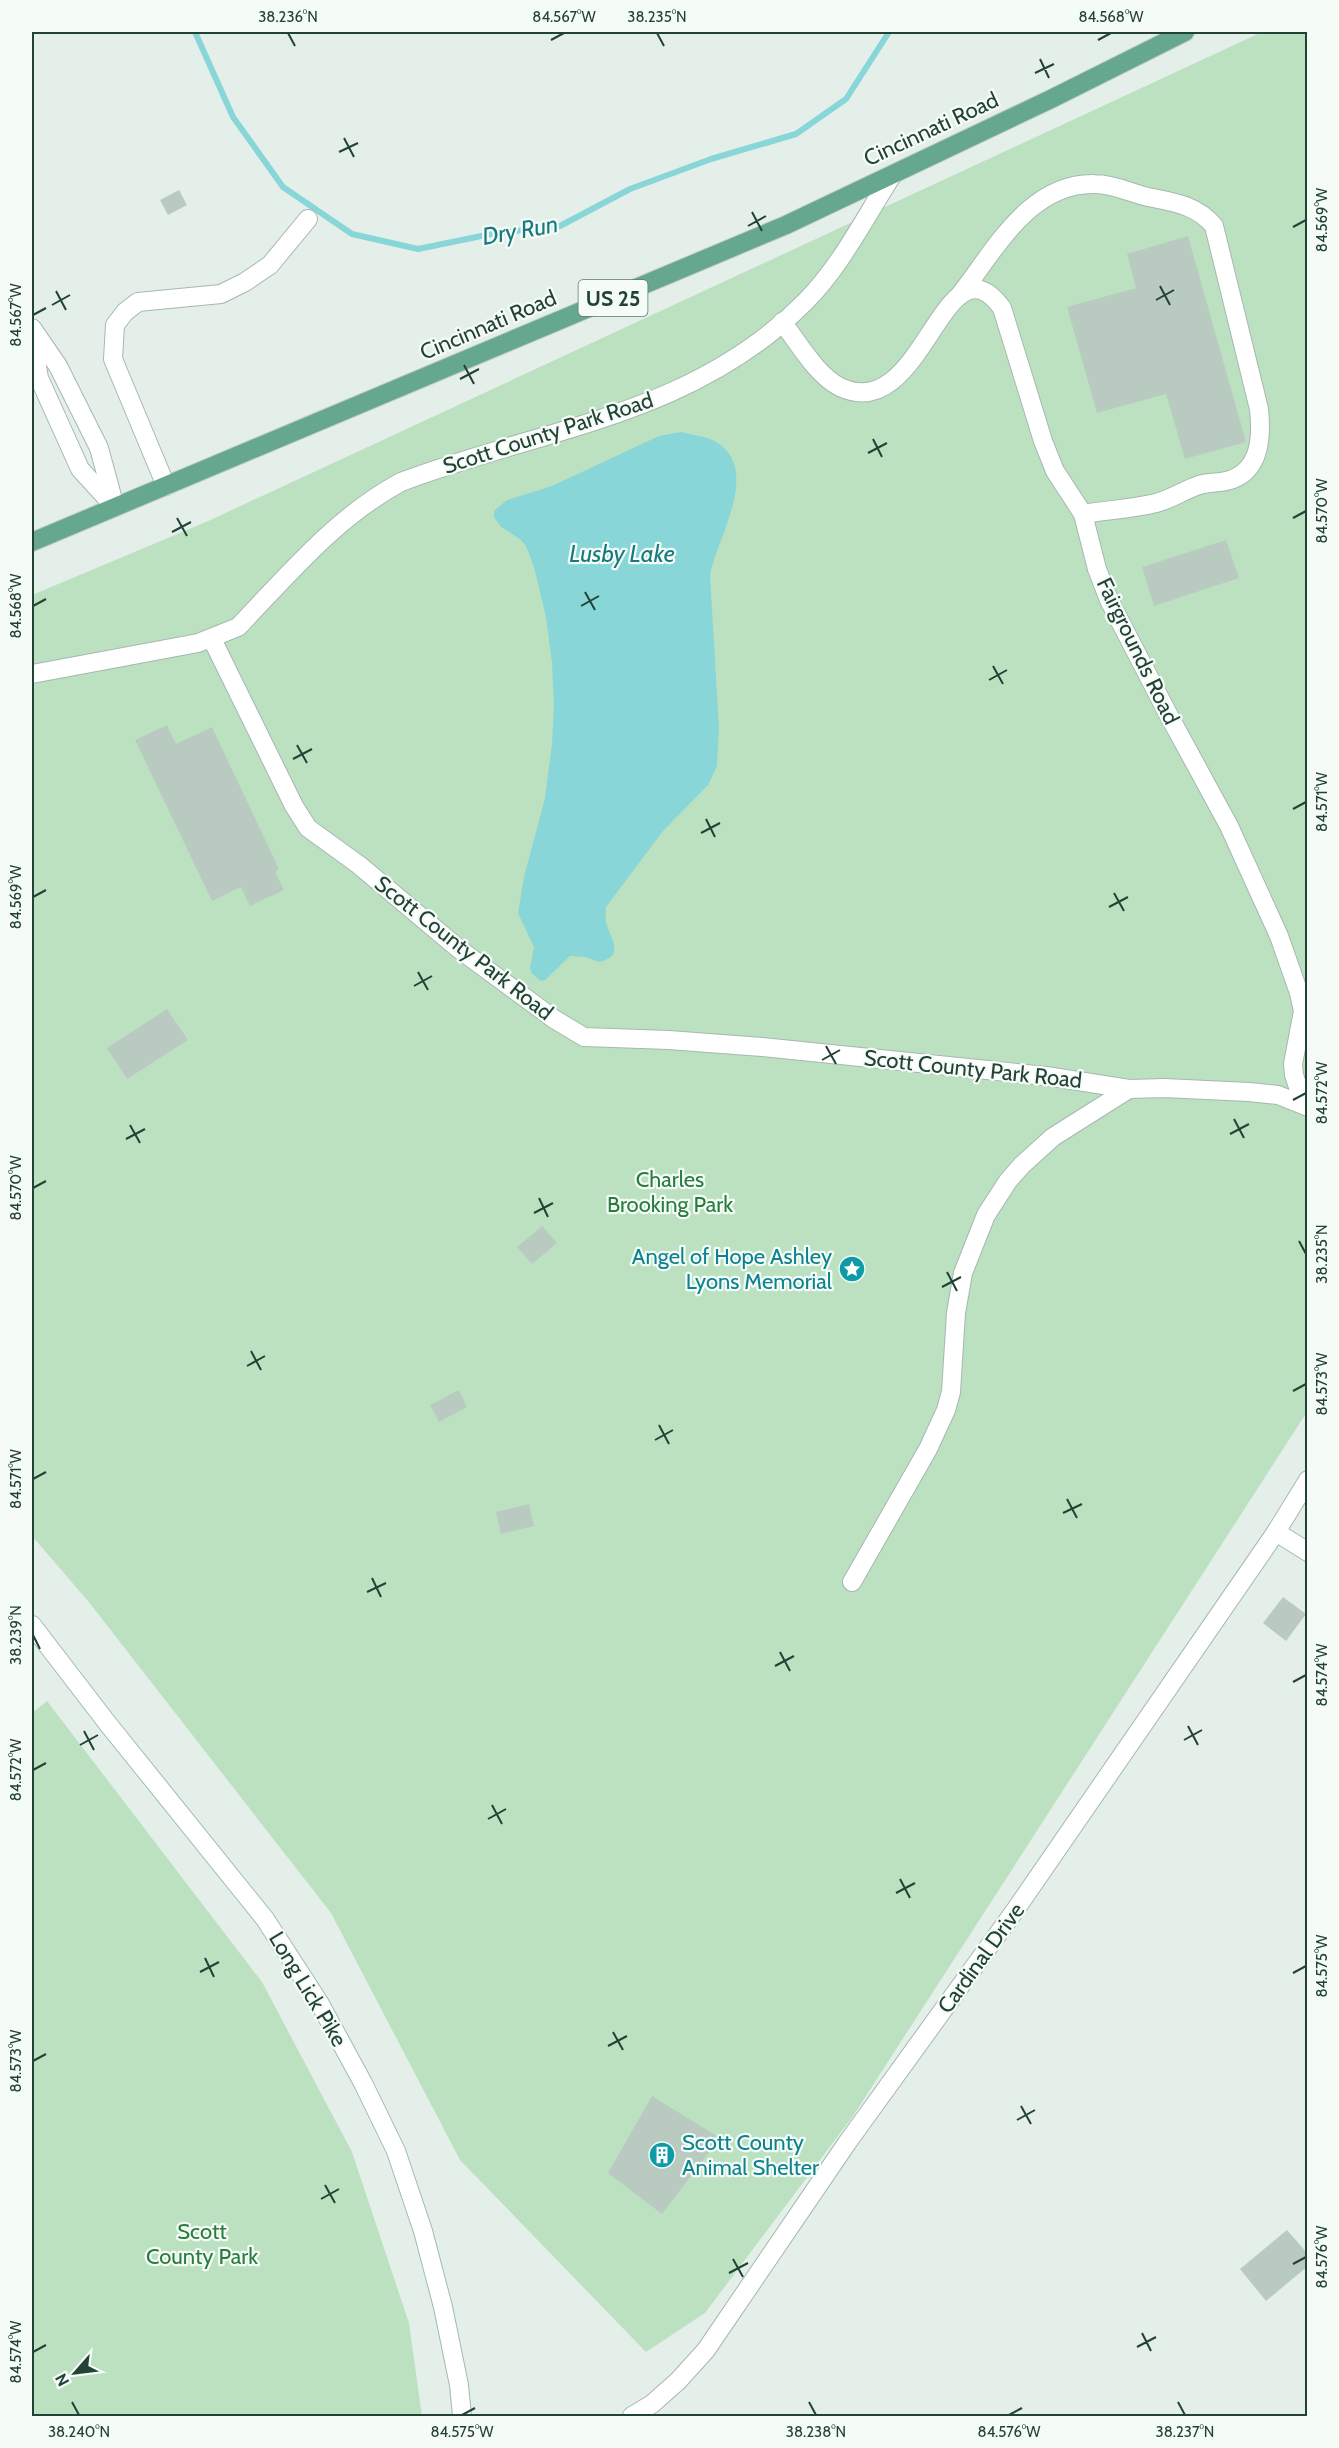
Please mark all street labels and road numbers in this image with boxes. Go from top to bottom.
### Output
street label: Cincinnati Road [859,86,1003,172]
road number: US 25 [578,280,648,316]
street label: Cincinnati Road [416,284,560,366]
street label: Scott County Park Road [440,386,656,480]
street label: Fairgrounds Road [1091,573,1185,729]
street label: Scott County Park Road [369,870,559,1026]
street label: Scott County Park Road [863,1044,1083,1094]
street label: Cardinal Drive [932,1897,1030,2019]
street label: Long Lick Pike [263,1927,353,2051]

